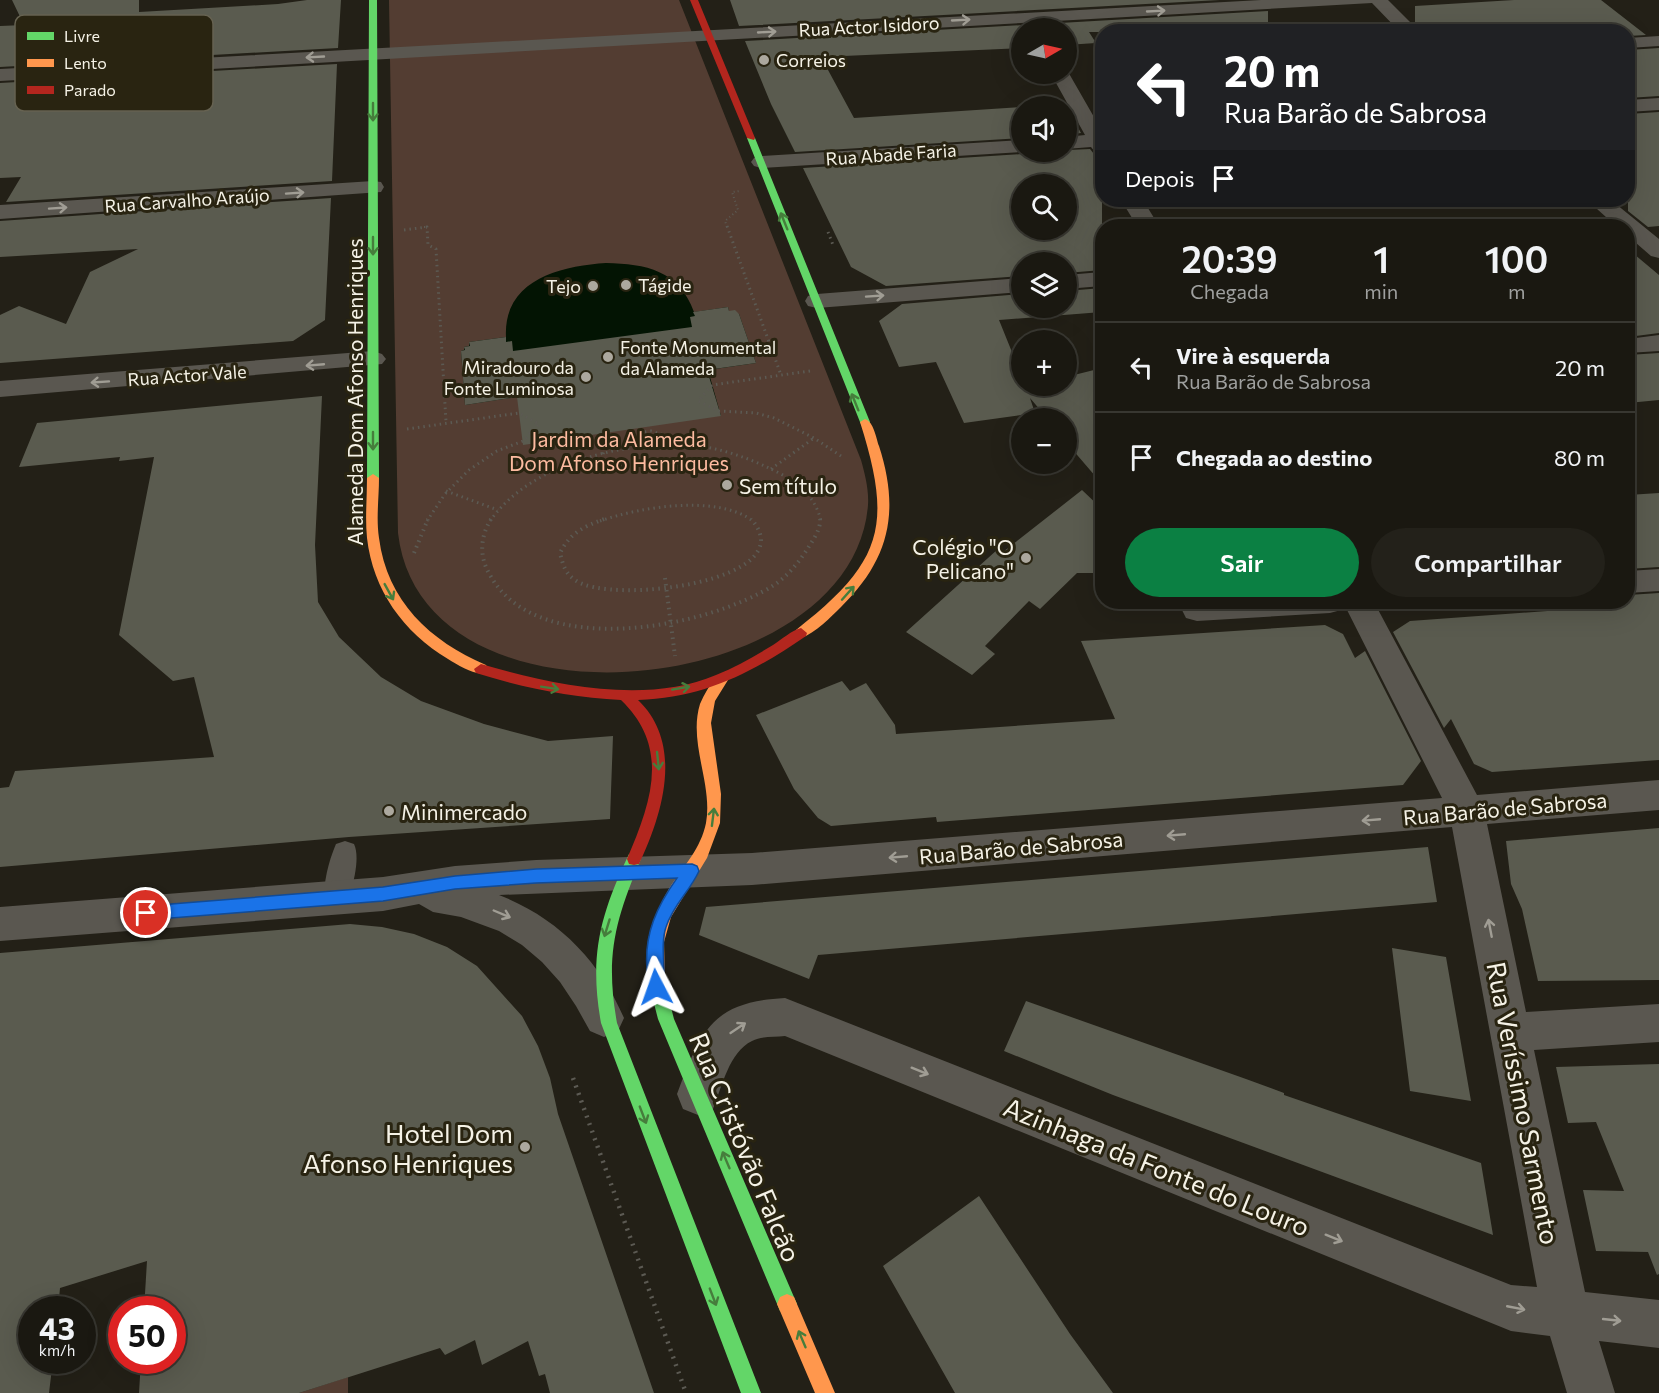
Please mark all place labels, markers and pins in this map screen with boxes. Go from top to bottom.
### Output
place label: Correios [776,49,846,71]
marker: Correios [757,53,771,67]
place label: Tágide [638,274,692,296]
place label: Tejo [546,275,581,297]
marker: Tágide [619,278,633,292]
marker: Tejo [586,279,600,293]
place label: Fonte Monumental da Alameda [620,336,776,379]
marker: Fonte Monumental da Alameda [601,350,615,364]
place label: Miradouro da Fonte Luminosa [444,356,574,399]
marker: Miradouro da Fonte Luminosa [579,370,593,384]
place label: Sem título [739,473,837,498]
marker: Sem título [720,478,734,492]
place label: Colégio "O Pelicano" [912,534,1014,583]
marker: Colégio "O Pelicano" [1019,551,1033,565]
place label: Minimercado [401,799,527,824]
marker: Minimercado [382,804,396,818]
pin [120,887,171,938]
place label: Hotel Dom Afonso Henriques [303,1117,513,1178]
marker: Hotel Dom Afonso Henriques [518,1140,532,1154]

